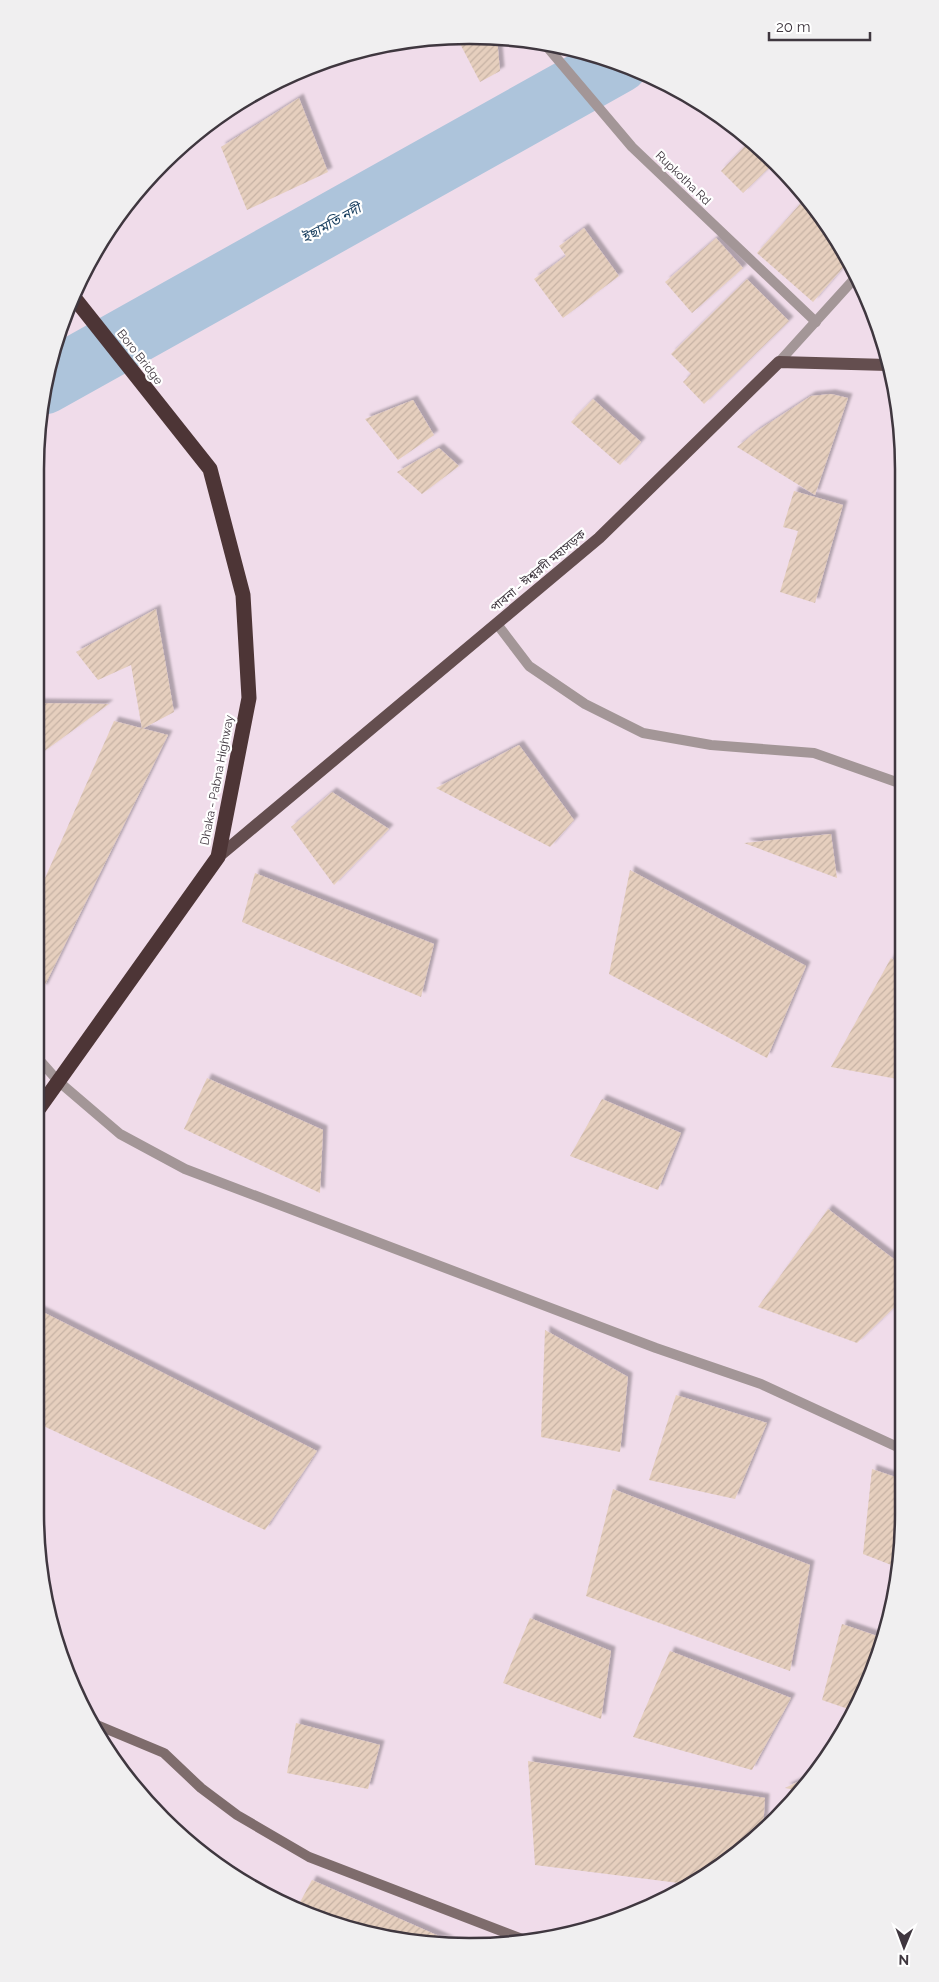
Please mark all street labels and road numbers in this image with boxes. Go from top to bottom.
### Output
street label: Rupkotha Rd [653,148,713,208]
street label: Boro Bridge [114,327,166,387]
street label: পাবনা - ঈশ্বরদী মহাসড়ক [487,526,589,615]
street label: Dhaka - Pabna Highway [198,713,237,846]

